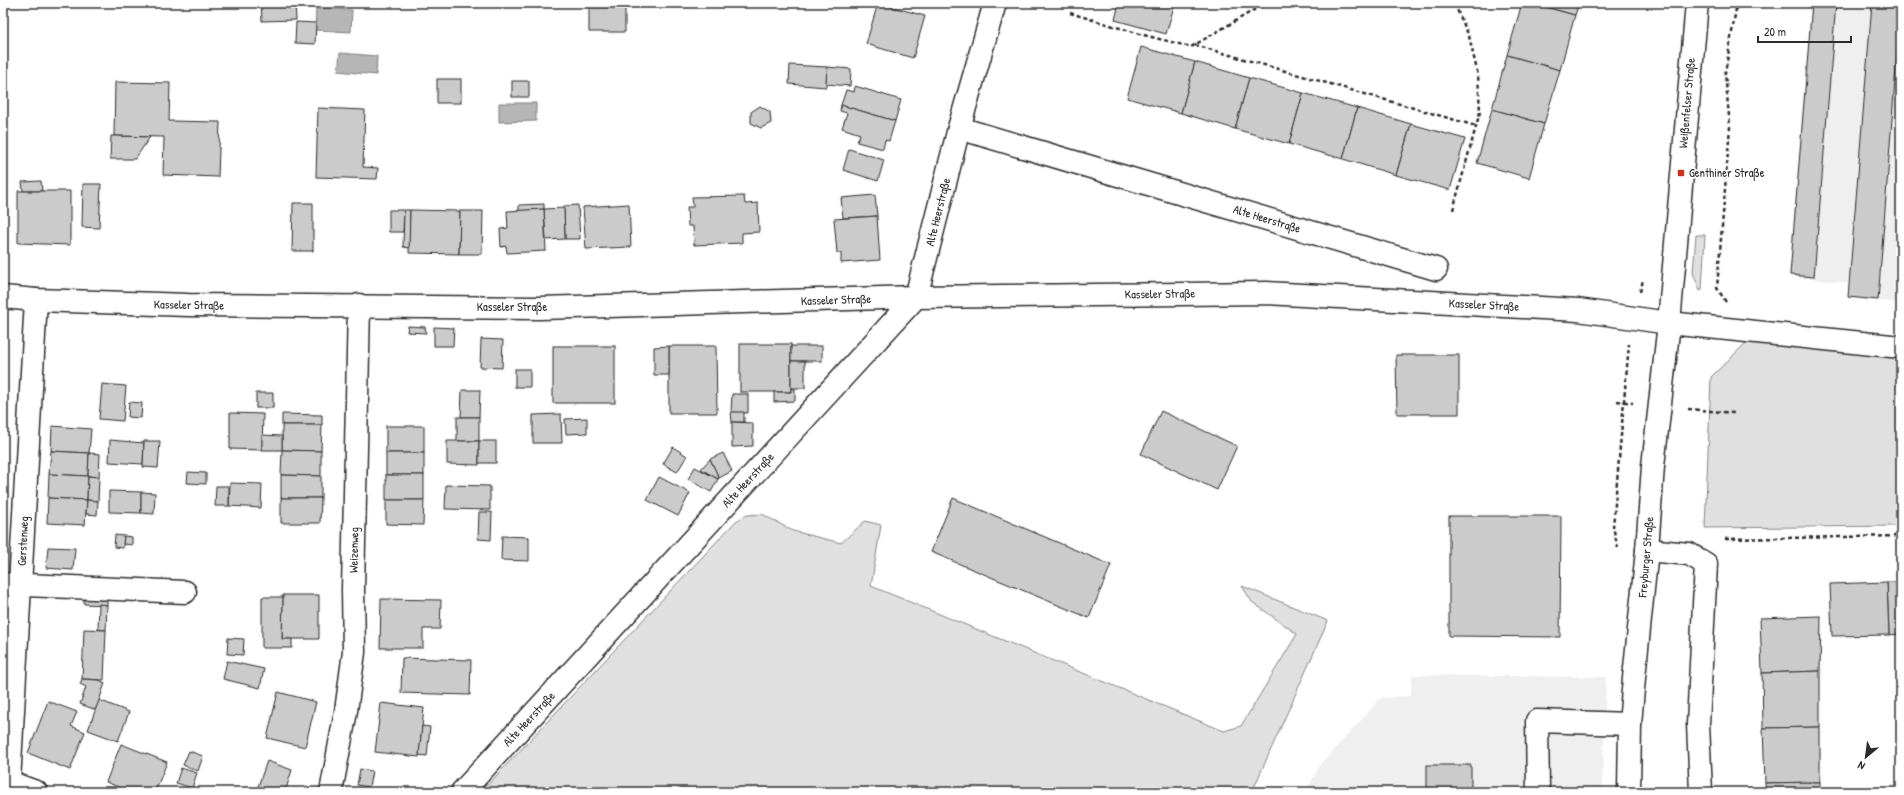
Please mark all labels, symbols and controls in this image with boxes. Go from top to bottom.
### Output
scale bar [1758,18,1851,44]
text: 20 m [1764,23,1786,40]
street label: Weißenfelser Straße [1674,57,1699,149]
place label: Genthiner Straße [1689,164,1765,181]
marker: Genthiner Straße [1676,168,1686,178]
street label: Alte Heerstraße [921,176,954,248]
street label: Alte Heerstraße [1231,200,1303,237]
street label: Kasseler Straße [1125,284,1196,303]
street label: Kasseler Straße [800,290,872,309]
street label: Kasseler Straße [1448,294,1520,315]
street label: Kasseler Straße [154,295,225,314]
street label: Kasseler Straße [477,298,547,315]
street label: Alte Heerstraße [718,448,778,511]
street label: Gerstenweg [13,516,32,566]
street label: Freyburger Straße [1633,516,1658,599]
street label: Weizenweg [345,527,362,573]
street label: Alte Heerstraße [499,687,559,750]
north arrow [1846,737,1886,777]
text: N [1855,758,1867,773]

